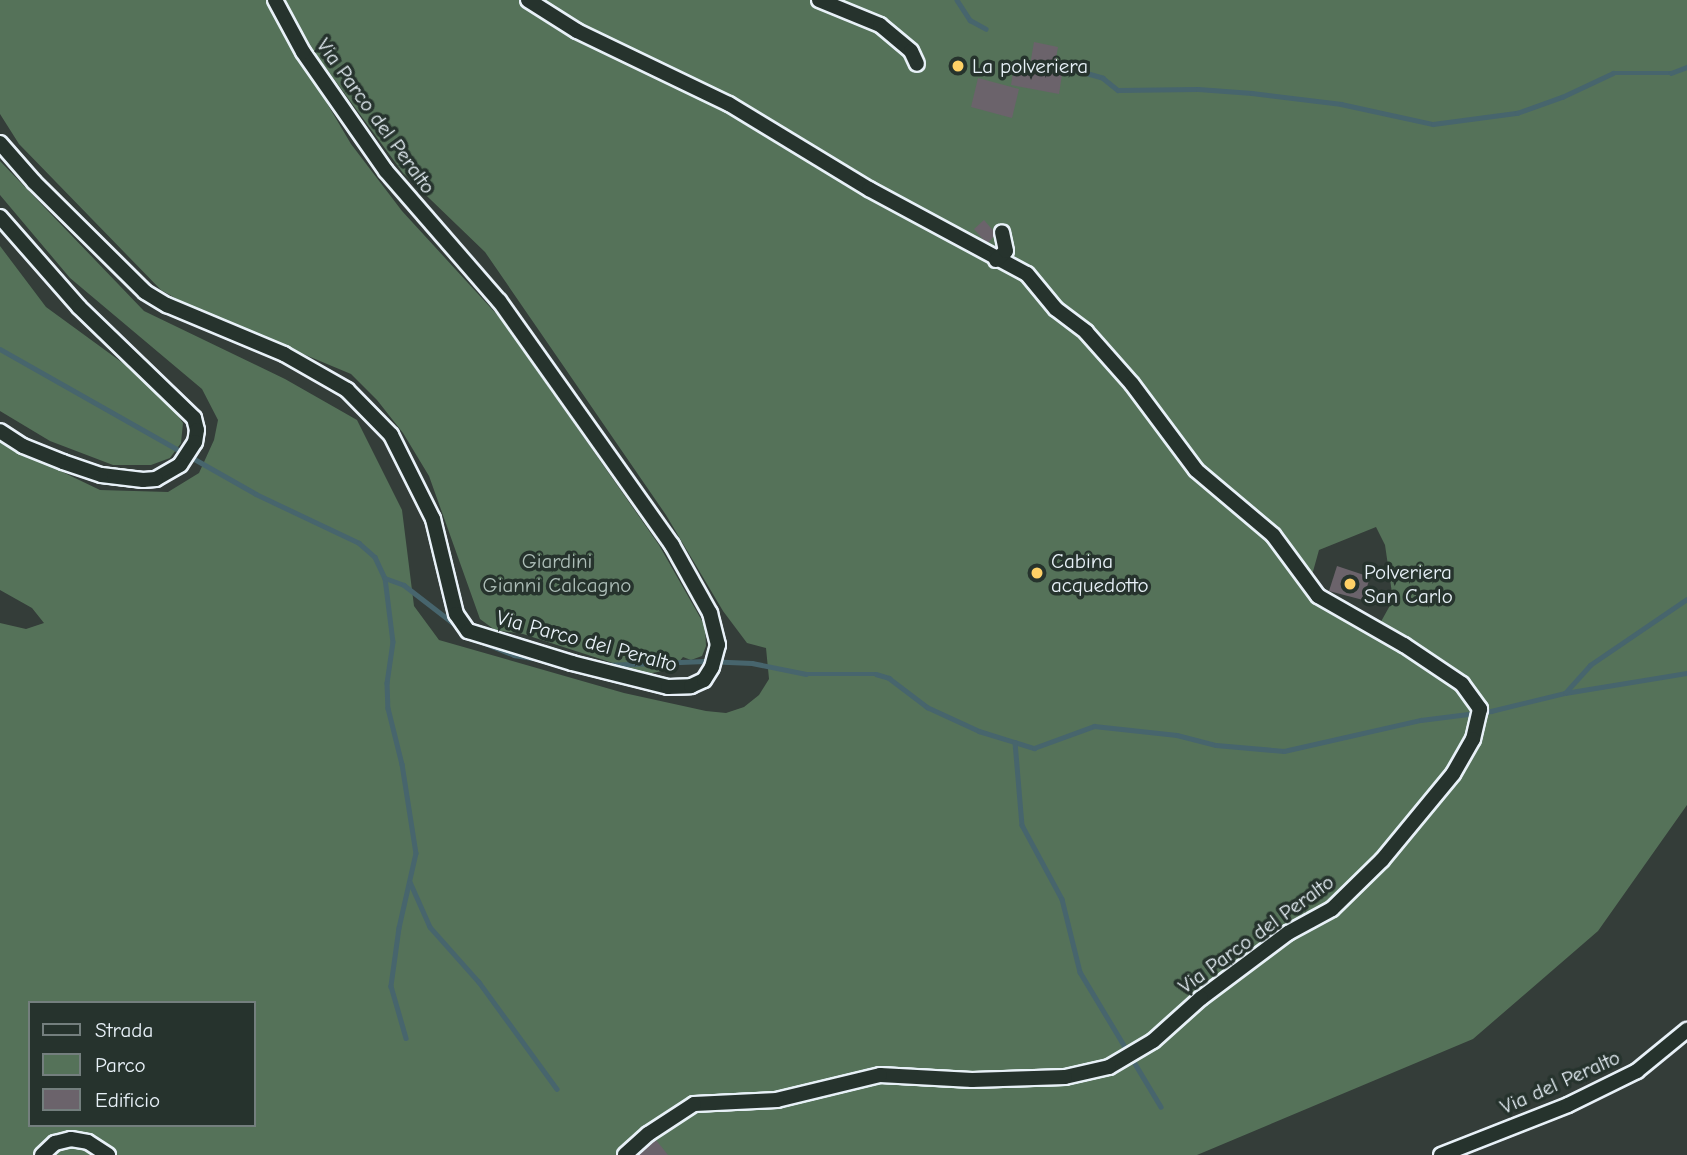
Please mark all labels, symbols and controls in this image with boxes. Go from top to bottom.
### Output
street label: Via Parco del Peralto [311,33,441,199]
place label: La polveriera [972,53,1088,79]
marker: La polveriera [950,58,966,74]
park label: Giardini Gianni Calcagno [483,548,631,598]
place label: Cabina acquedotto [1051,548,1149,598]
place label: Polveriera San Carlo [1364,559,1453,609]
marker: Cabina acquedotto [1029,565,1045,581]
marker: Polveriera San Carlo [1342,576,1358,592]
street label: Via Parco del Peralto [494,605,680,677]
street label: Via Parco del Peralto [1173,869,1339,999]
legend [28,1001,256,1127]
text: Strada [95,1018,153,1042]
street label: Via del Peralto [1496,1044,1624,1120]
text: Parco [95,1053,146,1077]
text: Edificio [95,1088,160,1112]

